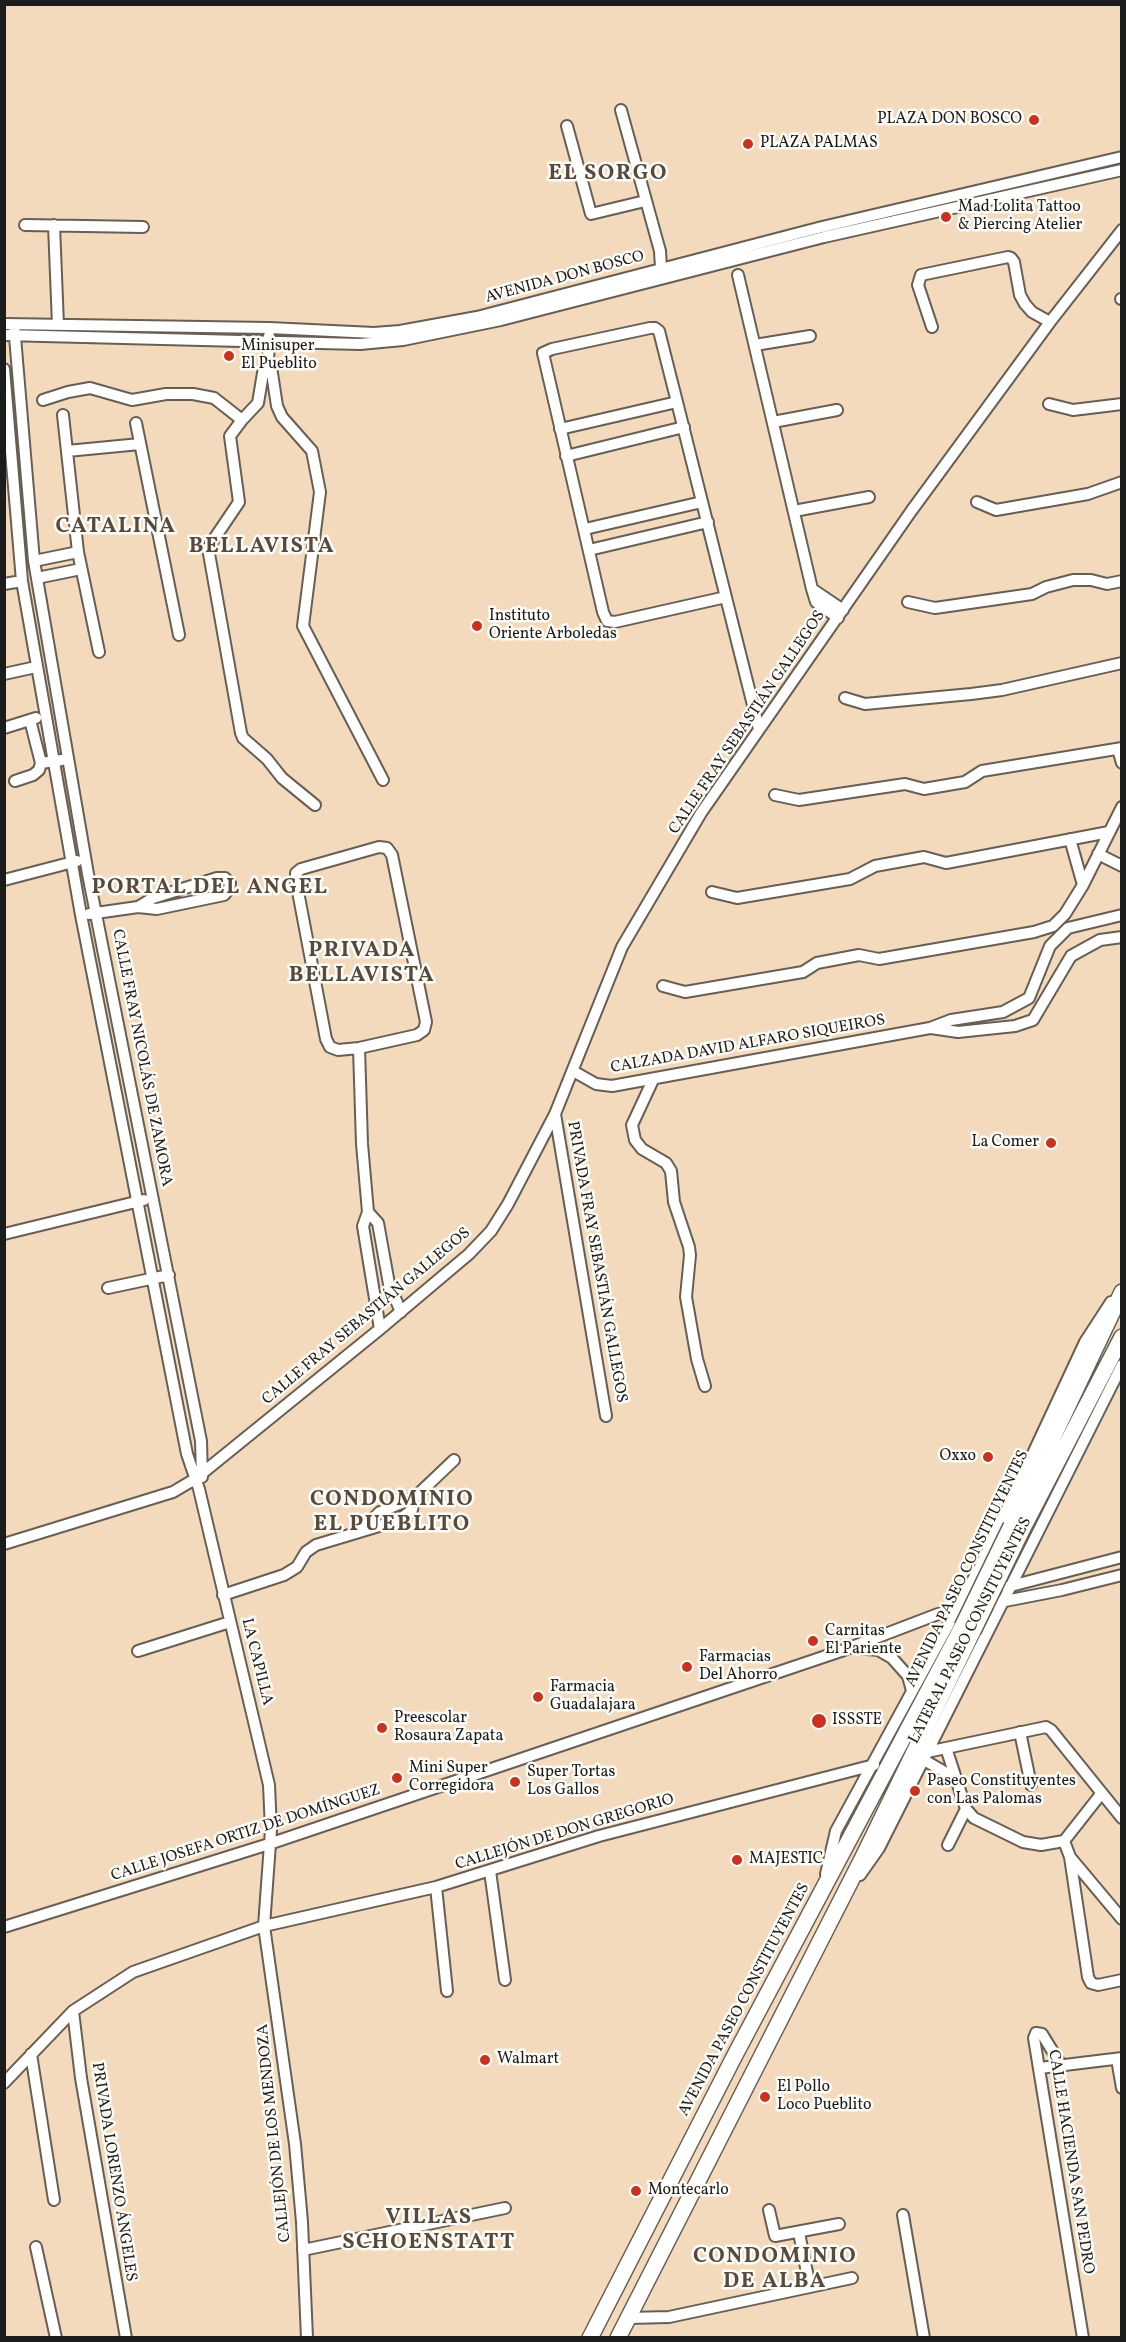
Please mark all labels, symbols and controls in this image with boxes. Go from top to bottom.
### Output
place label: PLAZA DON BOSCO [877,110,1022,130]
marker: PLAZA DON BOSCO [1027,113,1041,127]
place label: PLAZA PALMAS [760,134,878,154]
marker: PLAZA PALMAS [741,137,755,151]
district label: EL SORGO [548,162,668,188]
place label: Mad Lolita Tattoo & Piercing Atelier [958,198,1082,236]
marker: Mad Lolita Tattoo & Piercing Atelier [939,210,953,224]
street label: AVENIDA DON BOSCO [484,248,646,308]
place label: Minisuper El Pueblito [241,337,317,375]
marker: Minisuper El Pueblito [222,349,236,363]
district label: CATALINA [55,515,177,541]
district label: BELLAVISTA [189,535,335,561]
place label: Instituto Oriente Arboledas [489,607,617,645]
street label: CALLE FRAY SEBASTIÁN GALLEGOS [666,607,830,839]
marker: Instituto Oriente Arboledas [470,619,484,633]
district label: PORTAL DEL ANGEL [92,876,328,902]
street label: CALLE FRAY NICOLÁS DE ZAMORA [107,928,175,1188]
district label: PRIVADA BELLAVISTA [289,939,435,990]
street label: CALZADA DAVID ALFARO SIQUEIROS [609,1011,887,1079]
street label: PRIVADA FRAY SEBASTIÁN GALLEGOS [562,1120,630,1404]
place label: La Comer [971,1133,1039,1153]
marker: La Comer [1044,1136,1058,1150]
street label: CALLE FRAY SEBASTIÁN GALLEGOS [259,1224,475,1410]
street label: AVENIDA PASEO CONSTITUYENTES [902,1447,1034,1691]
place label: Oxxo [939,1447,976,1467]
marker: Oxxo [981,1450,995,1464]
district label: CONDOMINIO EL PUEBLITO [310,1488,474,1540]
street label: LATERAL PASEO CONSITUYENTES [905,1514,1037,1748]
street label: LA CAPILLA [236,1617,276,1707]
place label: Carnitas El Pariente [825,1622,902,1660]
marker: Carnitas El Pariente [806,1634,820,1648]
place label: Farmacias Del Ahorro [699,1648,777,1686]
marker: Farmacias Del Ahorro [680,1660,694,1674]
place label: Farmacia Guadalajara [550,1678,636,1716]
marker: Farmacia Guadalajara [531,1690,545,1704]
place label: Preescolar Rosaura Zapata [394,1709,503,1747]
place label: ISSSTE [832,1711,882,1731]
marker: ISSSTE [810,1712,828,1730]
marker: Preescolar Rosaura Zapata [375,1721,389,1735]
place label: Mini Super Corregidora [409,1759,494,1797]
place label: Super Tortas Los Gallos [527,1763,615,1801]
marker: Mini Super Corregidora [390,1771,404,1785]
place label: Paseo Constituyentes con Las Palomas [927,1772,1076,1810]
marker: Super Tortas Los Gallos [508,1775,522,1789]
street label: CALLE JOSEFA ORTIZ DE DOMÍNGUEZ [109,1781,383,1887]
marker: Paseo Constituyentes con Las Palomas [908,1784,922,1798]
street label: CALLEJÓN DE DON GREGORIO [453,1791,677,1875]
place label: MAJESTIC [749,1850,823,1870]
marker: MAJESTIC [730,1853,744,1867]
street label: AVENIDA PASEO CONSTITUYENTES [675,1880,815,2120]
street label: CALLEJÓN DE LOS MENDOZA [254,2023,296,2243]
street label: CALLE HACIENDA SAN PEDRO [1043,2048,1097,2276]
place label: Walmart [497,2050,559,2070]
marker: Walmart [478,2053,492,2067]
street label: PRIVADA LORENZO ÁNGELES [86,2061,140,2283]
place label: El Pollo Loco Pueblito [777,2078,871,2116]
marker: El Pollo Loco Pueblito [758,2090,772,2104]
place label: Montecarlo [648,2181,729,2201]
marker: Montecarlo [629,2184,643,2198]
district label: VILLAS SCHOENSTATT [342,2206,516,2258]
district label: CONDOMINIO DE ALBA [693,2245,857,2296]

